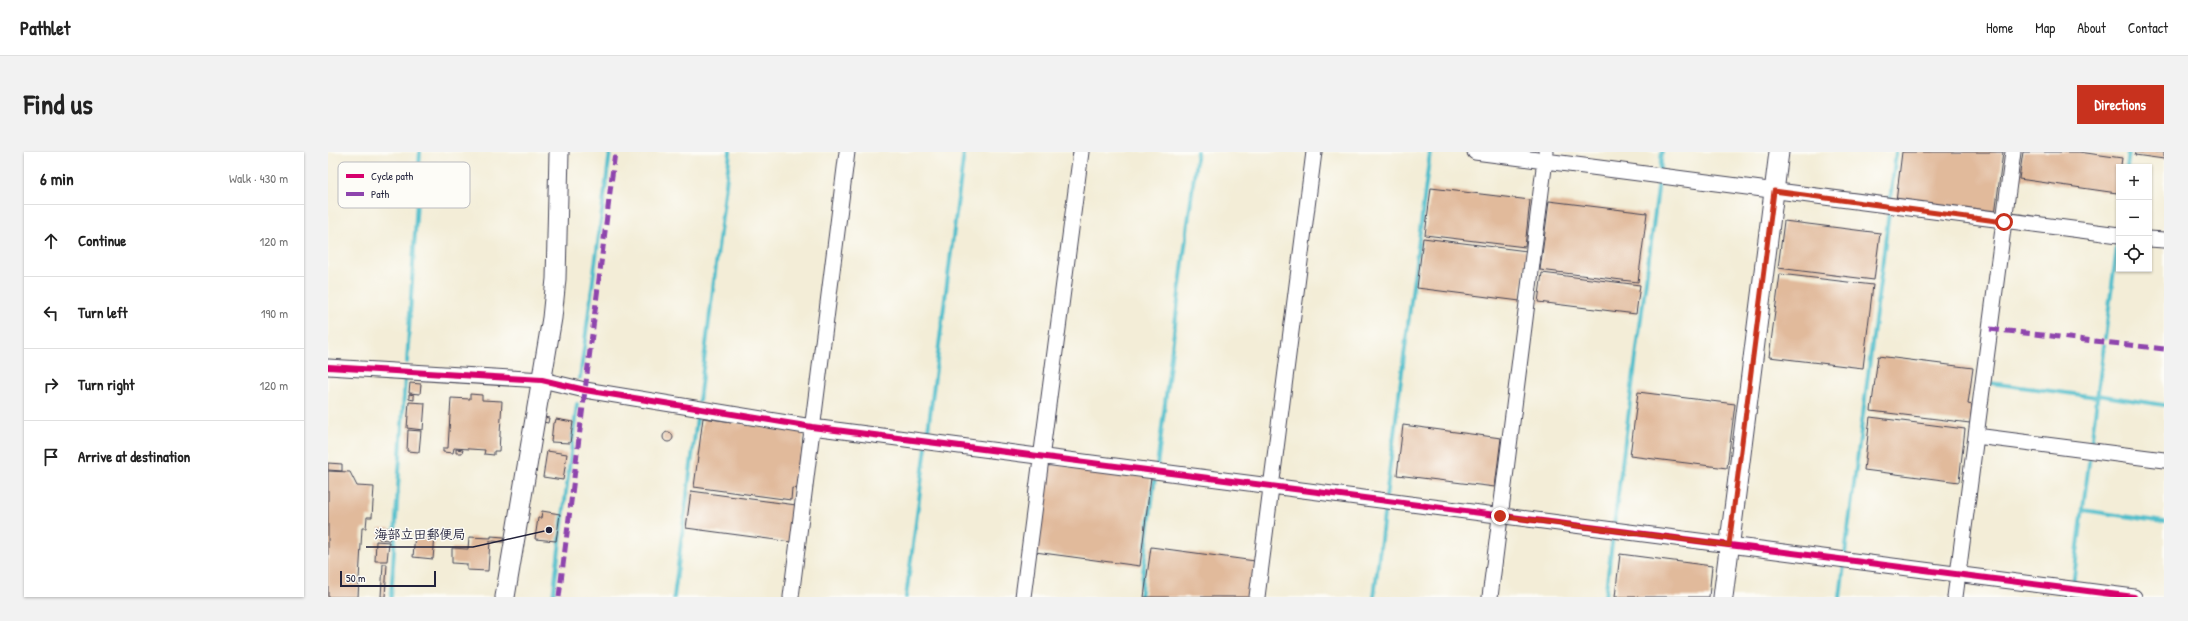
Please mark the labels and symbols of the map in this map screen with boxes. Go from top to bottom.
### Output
legend [338,162,470,208]
text: Cycle path [371,169,414,183]
text: Path [371,187,389,201]
route start [1995,213,2013,231]
route end [1491,507,1509,525]
callout: 海部立田郵便局 [366,522,473,547]
text: 海部立田郵便局 [374,525,466,543]
scale bar [340,569,436,588]

